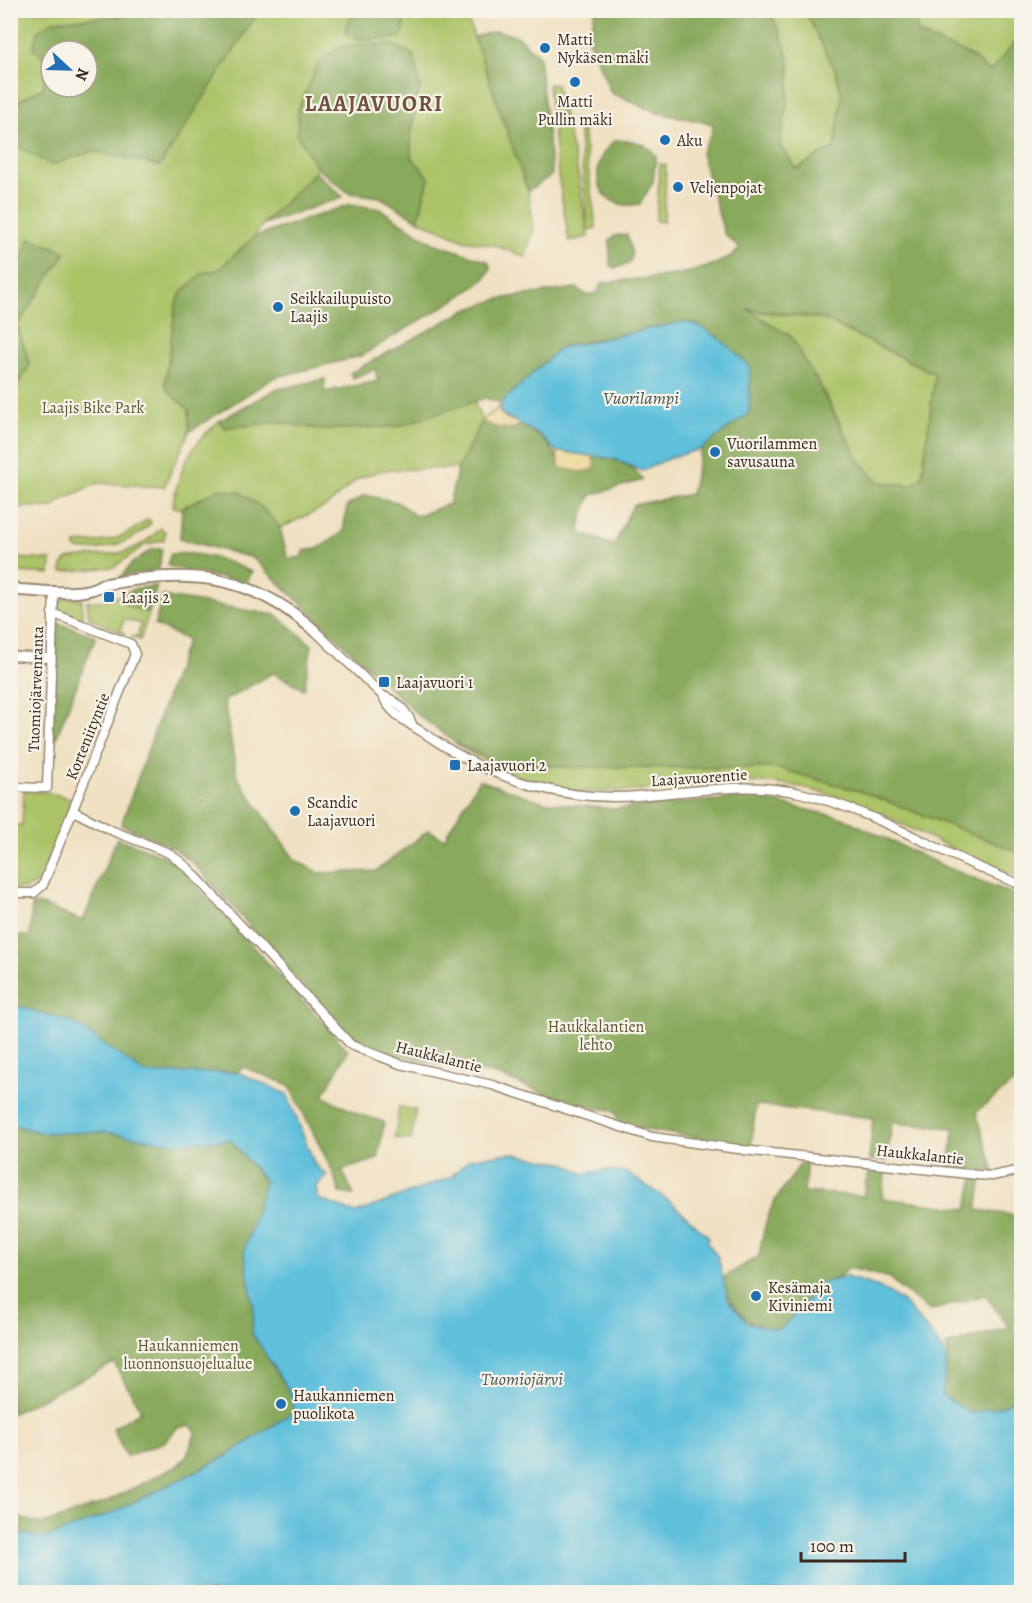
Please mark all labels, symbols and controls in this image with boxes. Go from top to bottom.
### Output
place label: Matti Nykäsen mäki [557,29,649,69]
north arrow [39,39,99,99]
marker: Matti Nykäsen mäki [538,41,552,55]
text: N [69,65,94,84]
marker: Matti Pullin mäki [568,75,582,89]
district label: LAAJAVUORI [305,89,443,119]
place label: Matti Pullin mäki [538,91,612,131]
place label: Aku [676,130,703,152]
marker: Aku [658,133,672,147]
place label: Veljenpojat [689,177,763,199]
marker: Veljenpojat [671,180,685,194]
place label: Seikkailupuisto Laajis [290,288,391,328]
marker: Seikkailupuisto Laajis [271,300,285,314]
water label: Vuorilampi [603,386,679,410]
park label: Laajis Bike Park [41,397,145,419]
place label: Vuorilammen savusauna [726,433,818,473]
marker: Vuorilammen savusauna [708,445,722,459]
place label: Laajis 2 [121,587,170,609]
marker: Laajis 2 [102,590,116,604]
street label: Tuomiojärvenranta [23,625,49,752]
place label: Laajavuori 1 [396,672,474,694]
marker: Laajavuori 1 [377,675,391,689]
street label: Korteniityntie [60,690,115,783]
place label: Laajavuori 2 [467,755,547,777]
marker: Laajavuori 2 [448,758,462,772]
street label: Laajavuorentie [650,764,748,792]
place label: Scandic Laajavuori [307,792,376,832]
marker: Scandic Laajavuori [288,804,302,818]
park label: Haukkalantien lehto [548,1016,645,1056]
street label: Haukkalantie [393,1036,484,1078]
street label: Haukkalantie [875,1139,965,1171]
place label: Kesämaja Kiviniemi [768,1277,832,1317]
marker: Kesämaja Kiviniemi [749,1289,763,1303]
park label: Haukanniemen luonnonsuojelualue [124,1335,252,1375]
water label: Tuomiojärvi [481,1367,563,1391]
place label: Haukanniemen puolikota [293,1385,395,1425]
marker: Haukanniemen puolikota [274,1397,288,1411]
scale bar [801,1525,904,1563]
text: 100 m [810,1534,854,1558]

